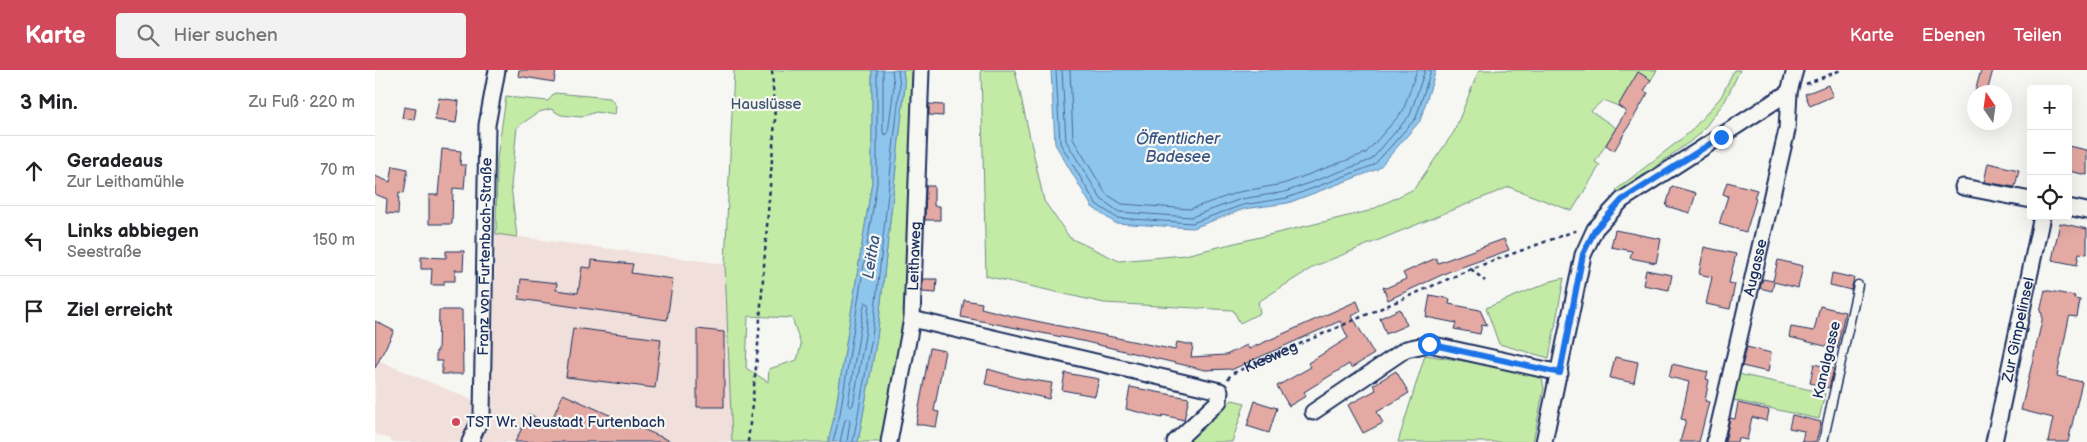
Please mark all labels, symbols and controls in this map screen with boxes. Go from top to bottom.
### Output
search box [116,13,466,58]
text: Karte [25,21,86,50]
icon: search [134,21,162,49]
text: Hier suchen [174,24,278,47]
text: Karte [1850,25,1894,46]
text: Ebenen [1922,25,1985,46]
text: Teilen [2013,25,2062,46]
north arrow [1967,85,2012,130]
map controls [2027,85,2072,220]
button: + [2027,85,2072,130]
text: 3 Min. [20,90,78,115]
text: Zu Fuß · 220 m [249,93,355,112]
park label: Hauslüsse [731,95,801,114]
route end [1710,126,1733,149]
water label: Öffentlicher Badesee [1136,129,1221,167]
button: − [2027,130,2072,175]
text: Geradeaus [67,150,163,173]
icon: ahead [20,157,48,185]
street label: Franz von Furtenbach-Straße [474,157,496,356]
text: 70 m [320,161,355,180]
text: Zur Leithamühle [67,173,184,192]
button: locate [2027,175,2072,220]
text: Links abbiegen [67,220,199,243]
street label: Leithaweg [904,221,925,291]
icon: left [20,227,48,255]
text: 150 m [313,231,355,250]
water label: Leitha [859,234,885,280]
street label: Augasse [1739,237,1771,298]
text: Seestraße [67,243,141,262]
street label: Zur Gimpelinsel [1997,275,2038,385]
icon: arrive [20,297,48,325]
text: Ziel erreicht [67,299,173,322]
street label: Kanalgasse [1809,319,1845,401]
route start [1418,333,1441,356]
street label: Kiesweg [1241,337,1300,377]
place label: TST Wr. Neustadt Furtenbach [466,413,665,432]
marker: TST Wr. Neustadt Furtenbach [450,416,462,428]

